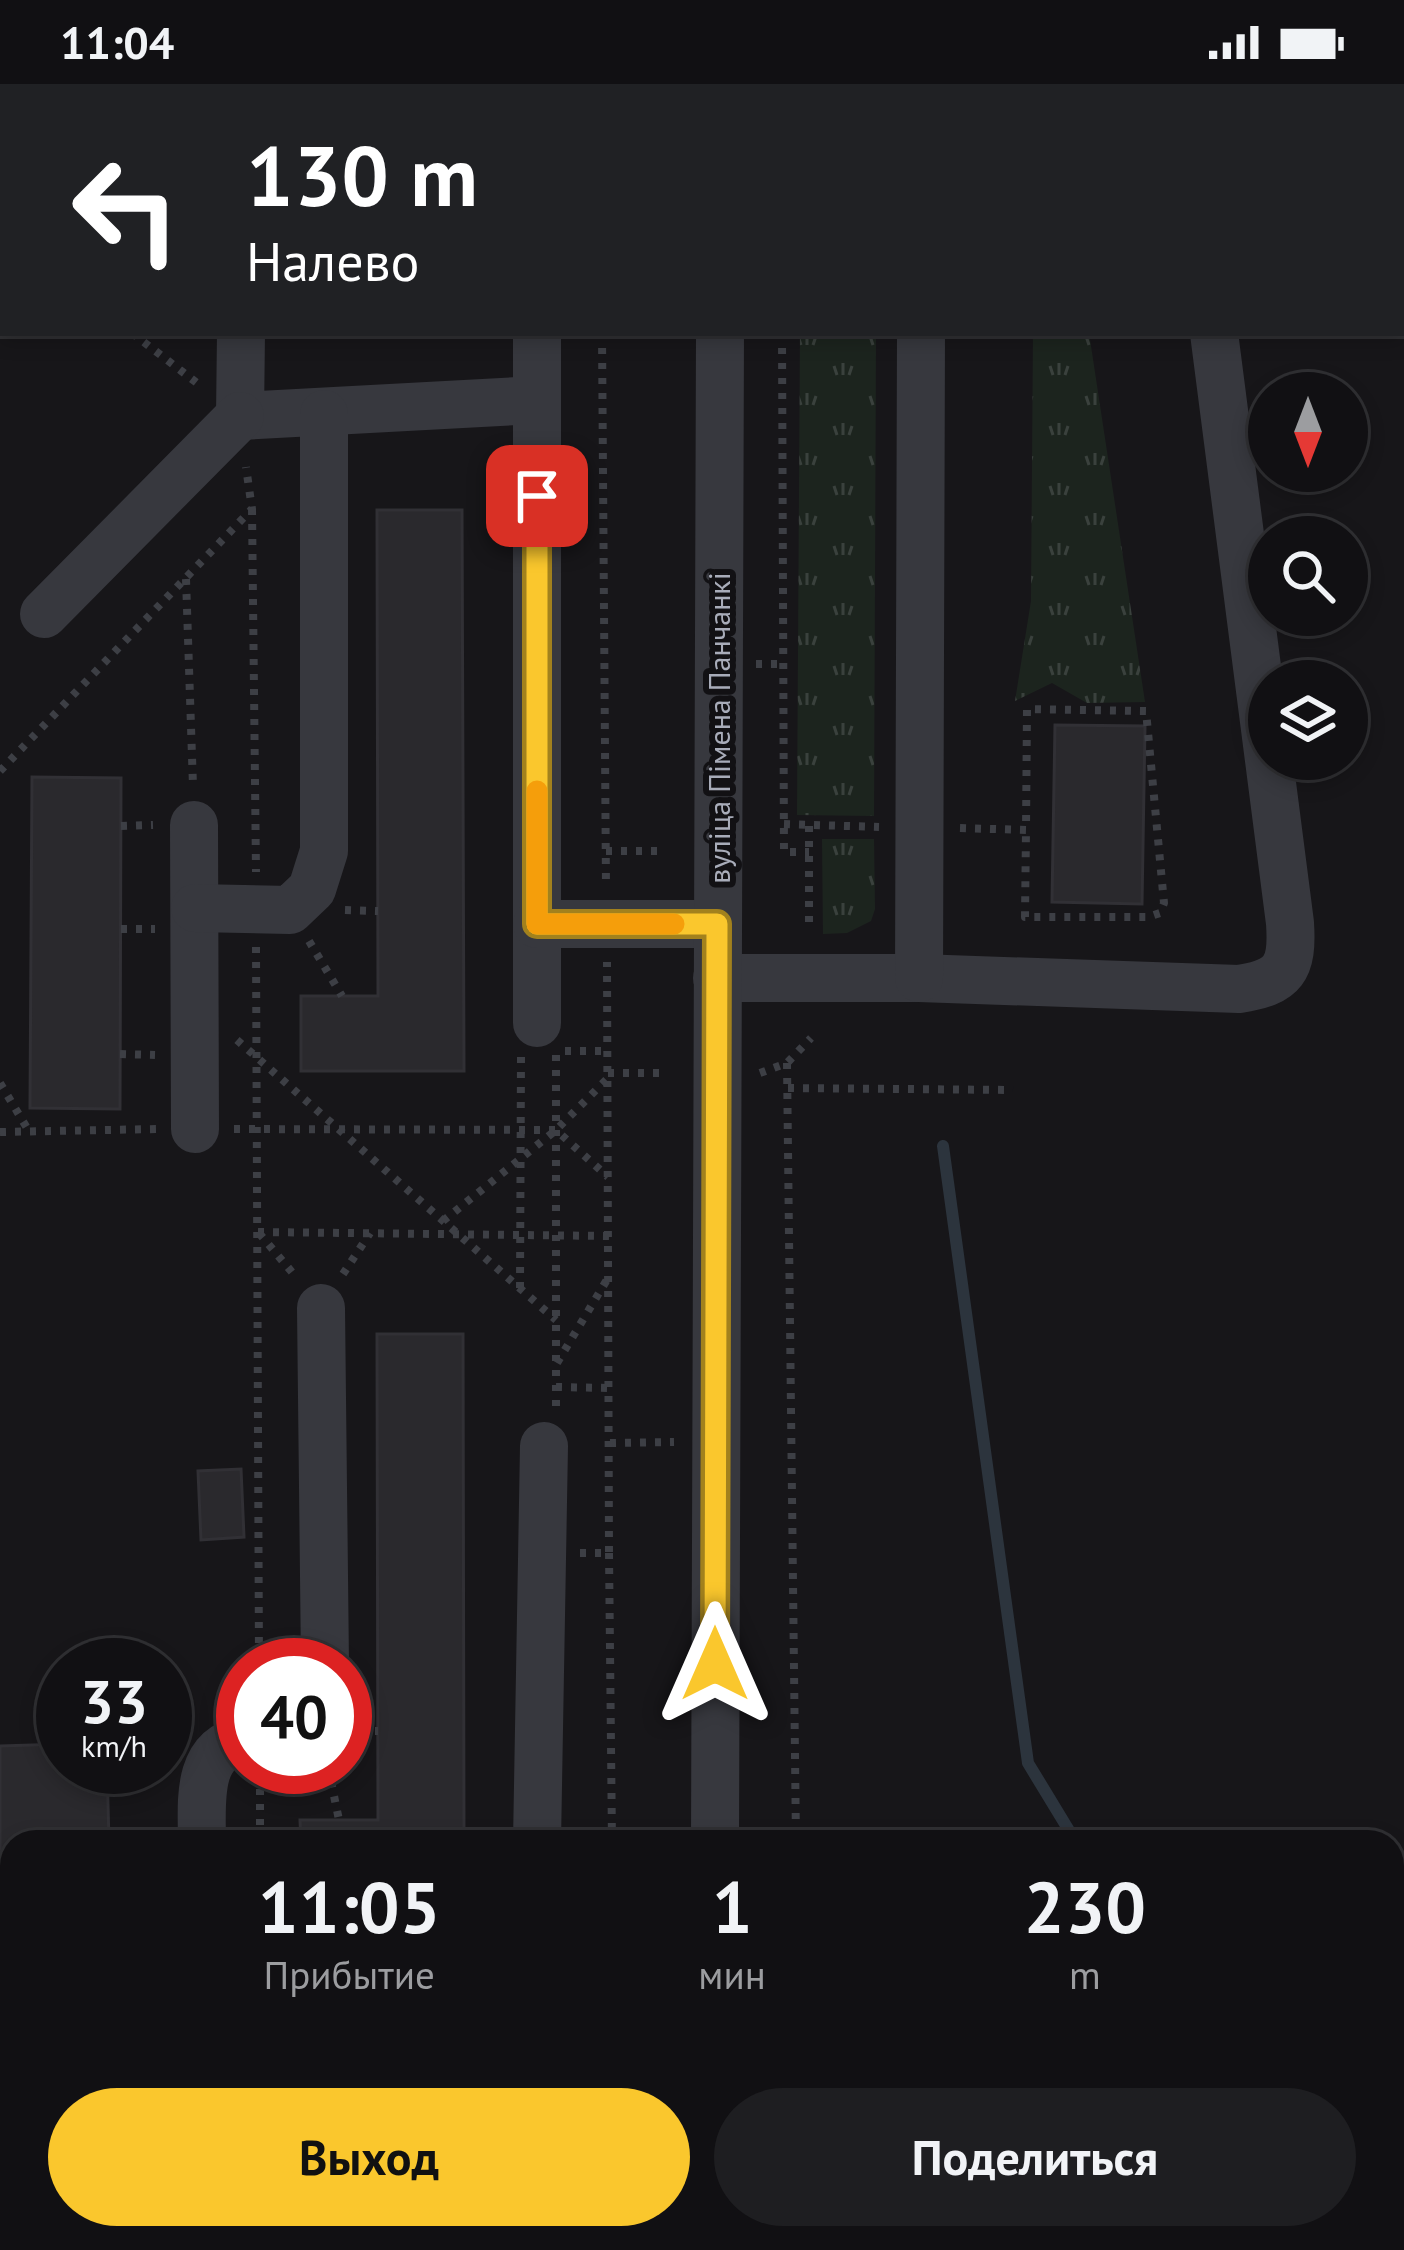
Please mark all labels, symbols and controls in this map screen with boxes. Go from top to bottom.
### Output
text: 11:04 [60,13,174,71]
text: 130 m [246,120,478,229]
icon: left [48,132,204,288]
text: Налево [246,226,420,296]
north arrow [1248,372,1368,492]
map controls [1248,372,1368,780]
pin [486,445,588,547]
icon: arrive [504,463,570,529]
button: search [1248,516,1368,636]
street label: вуліца Пімена Панчанкі [699,572,738,884]
button: layers [1248,660,1368,780]
position arrow [652,1601,778,1727]
speed limit sign: 40 [216,1638,372,1794]
text: 33 [80,1662,148,1740]
text: km/h [81,1726,147,1765]
text: 11:05 [258,1860,441,1953]
text: 1 [712,1860,753,1953]
text: 230 [1024,1860,1146,1953]
text: Прибытие [263,1949,435,2000]
text: мин [698,1949,766,2000]
text: m [1069,1949,1101,2000]
button: Выход [48,2088,690,2226]
button: Поделиться [714,2088,1356,2226]

